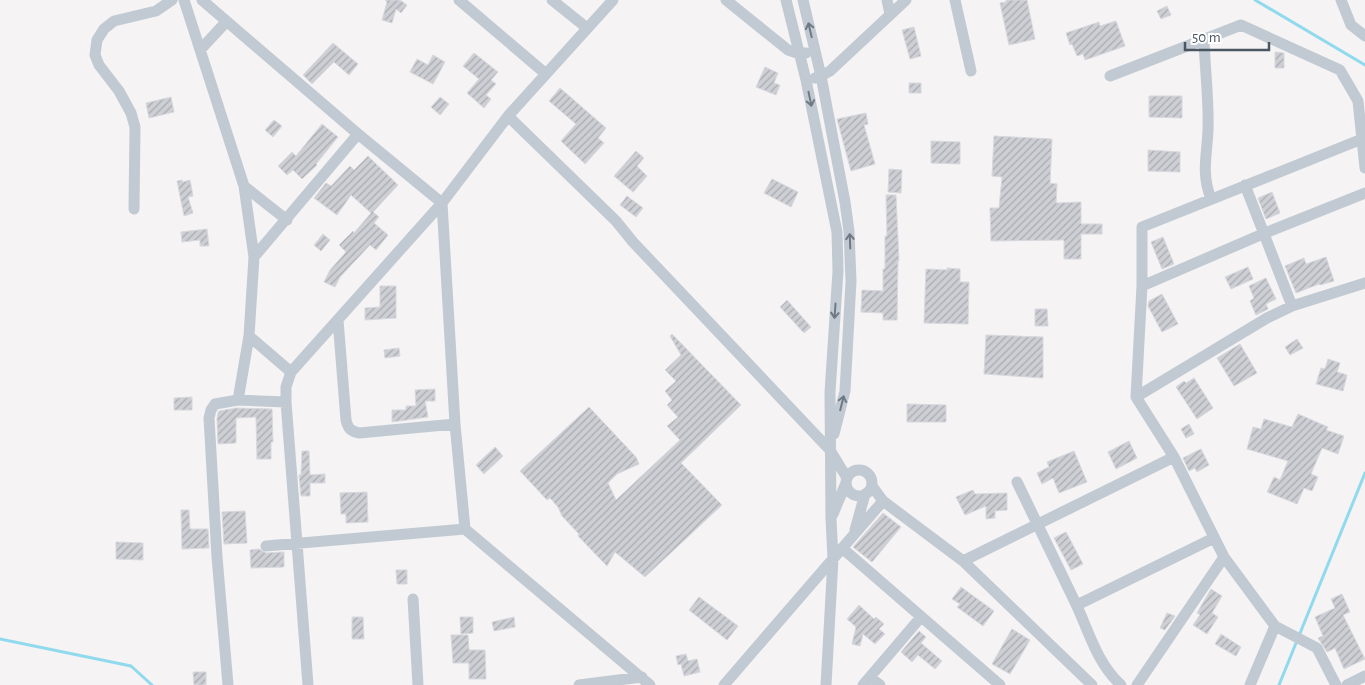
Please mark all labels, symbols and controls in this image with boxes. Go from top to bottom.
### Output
scale bar [1185,20,1269,52]
one-way arrow [805,22,814,38]
text: 50 m [1192,30,1221,45]
one-way arrow [805,90,815,106]
one-way arrow [845,233,854,249]
one-way arrow [831,302,840,318]
one-way arrow [838,396,848,412]

